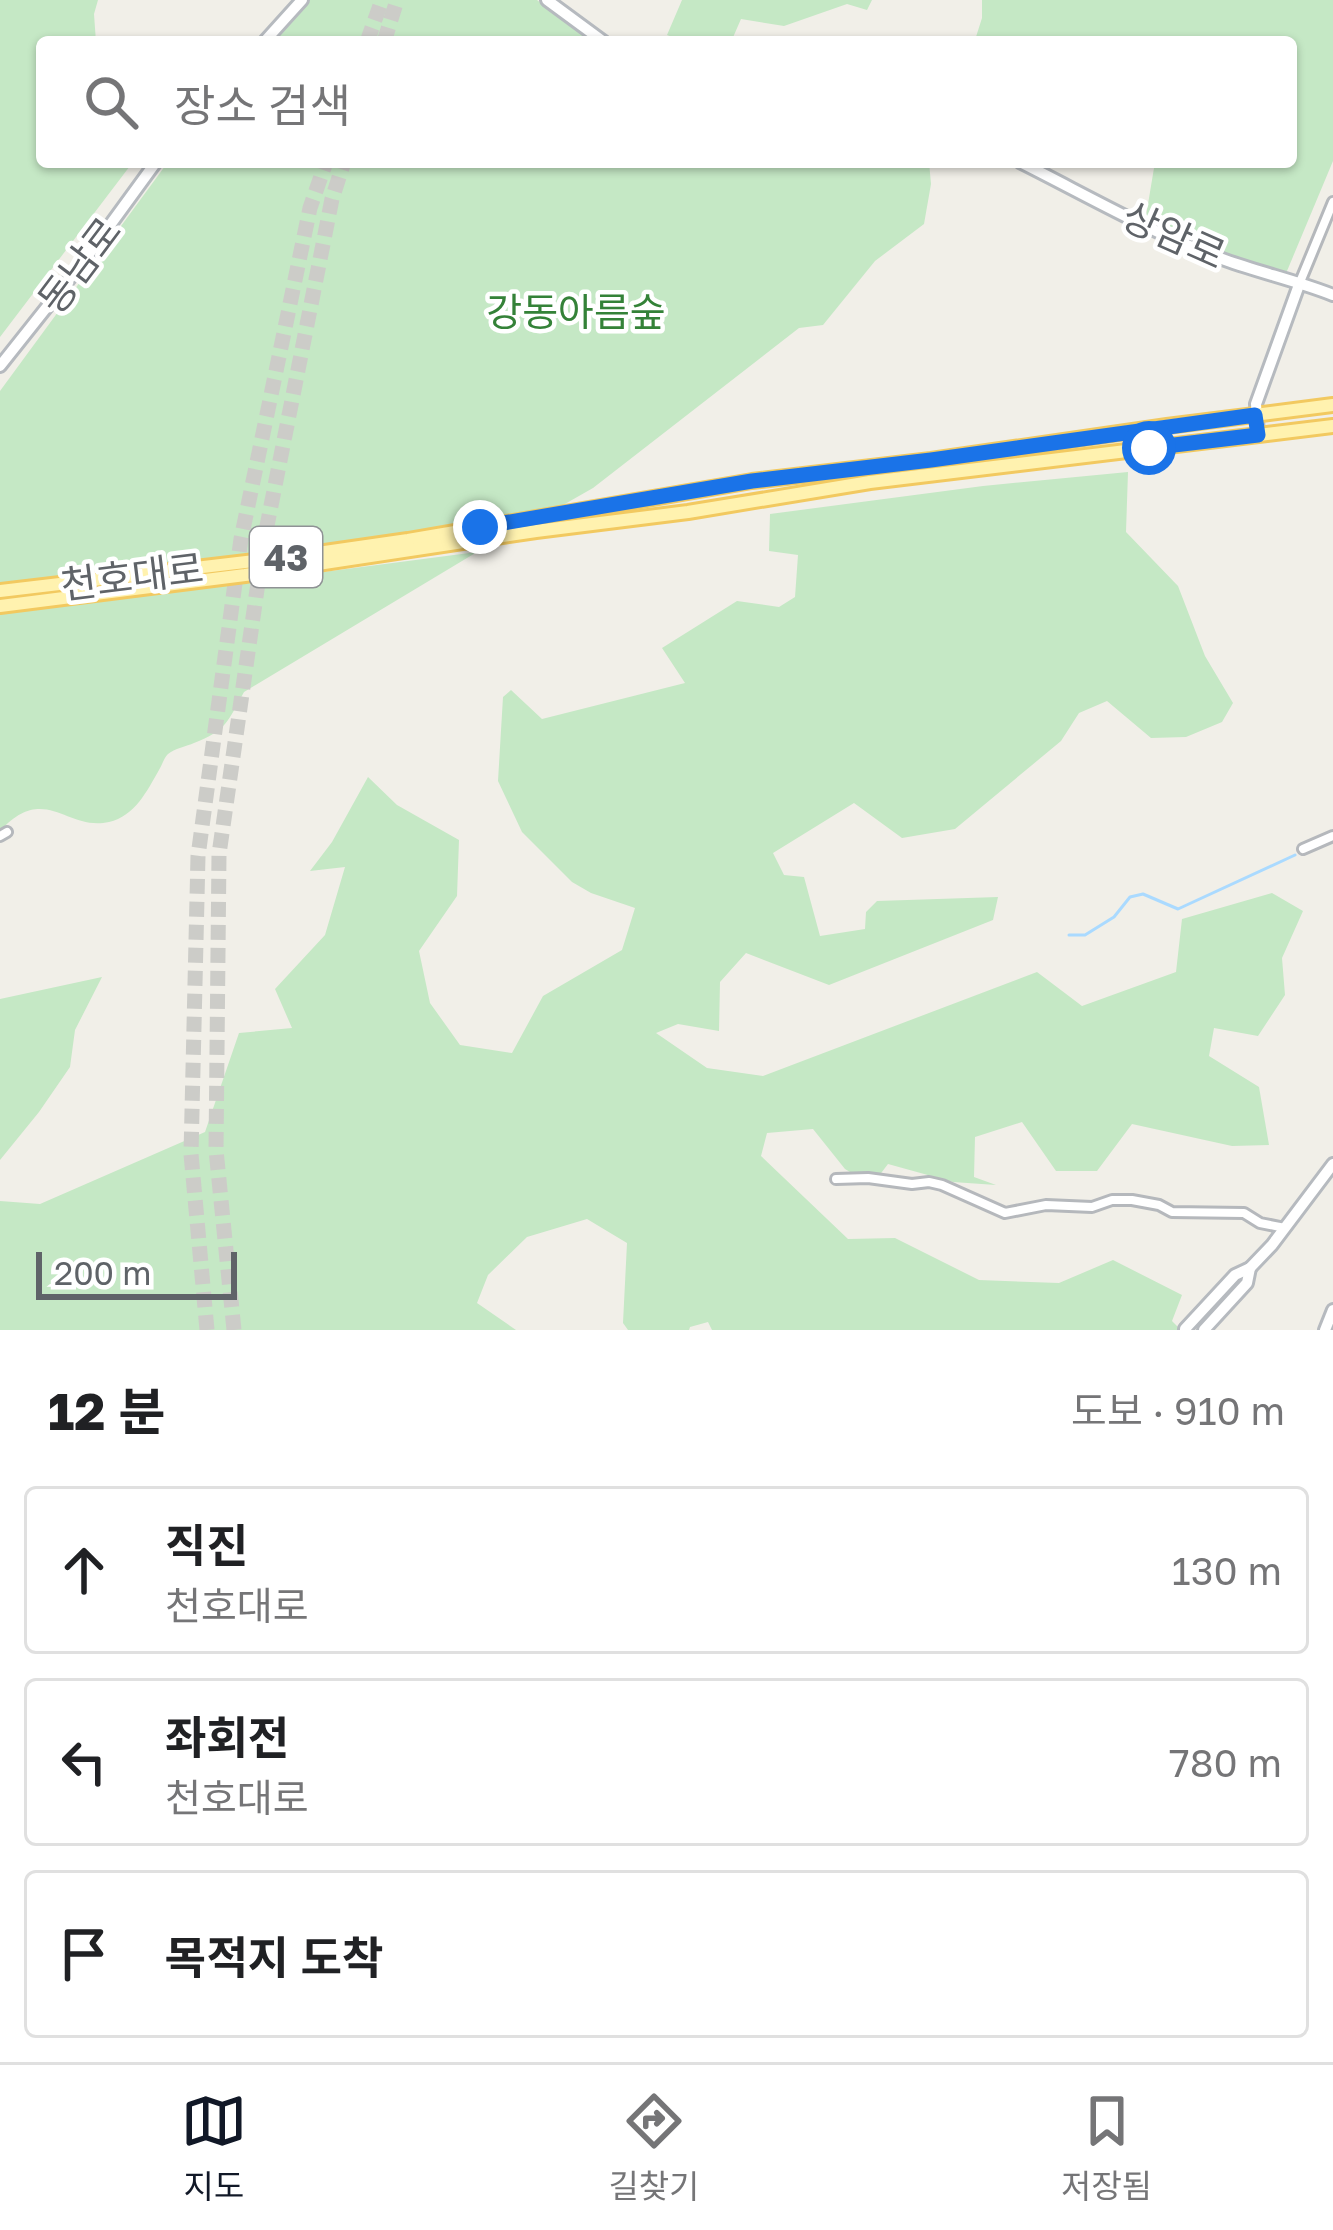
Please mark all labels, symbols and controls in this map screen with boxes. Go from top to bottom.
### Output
search box [36,36,1297,168]
icon: search [78,69,144,135]
text: 장소 검색 [174,78,351,132]
street label: 상암로 [1115,192,1233,278]
street label: 동남로 [28,208,130,322]
park label: 강동아름숲 [486,288,666,335]
route start [1122,421,1176,475]
route end [453,500,507,554]
road number: 43 [250,527,322,587]
street label: 천호대로 [58,544,206,608]
scale bar [36,1246,237,1299]
text: 200 m [54,1253,152,1292]
text: 12 분 [48,1380,165,1441]
text: 도보 · 910 m [1071,1387,1285,1434]
text: 직진 [165,1518,248,1572]
icon: ahead [51,1537,117,1603]
text: 130 m [1172,1547,1282,1594]
text: 천호대로 [165,1582,309,1629]
text: 좌회전 [165,1710,289,1764]
icon: left [51,1729,117,1795]
text: 780 m [1169,1739,1282,1786]
text: 천호대로 [165,1774,309,1821]
icon: arrive [51,1921,117,1987]
text: 목적지 도착 [165,1930,383,1984]
tab: 지도 [181,2088,247,2208]
tab: 길찾기 [608,2088,699,2208]
tab: 저장됨 [1061,2088,1152,2208]

